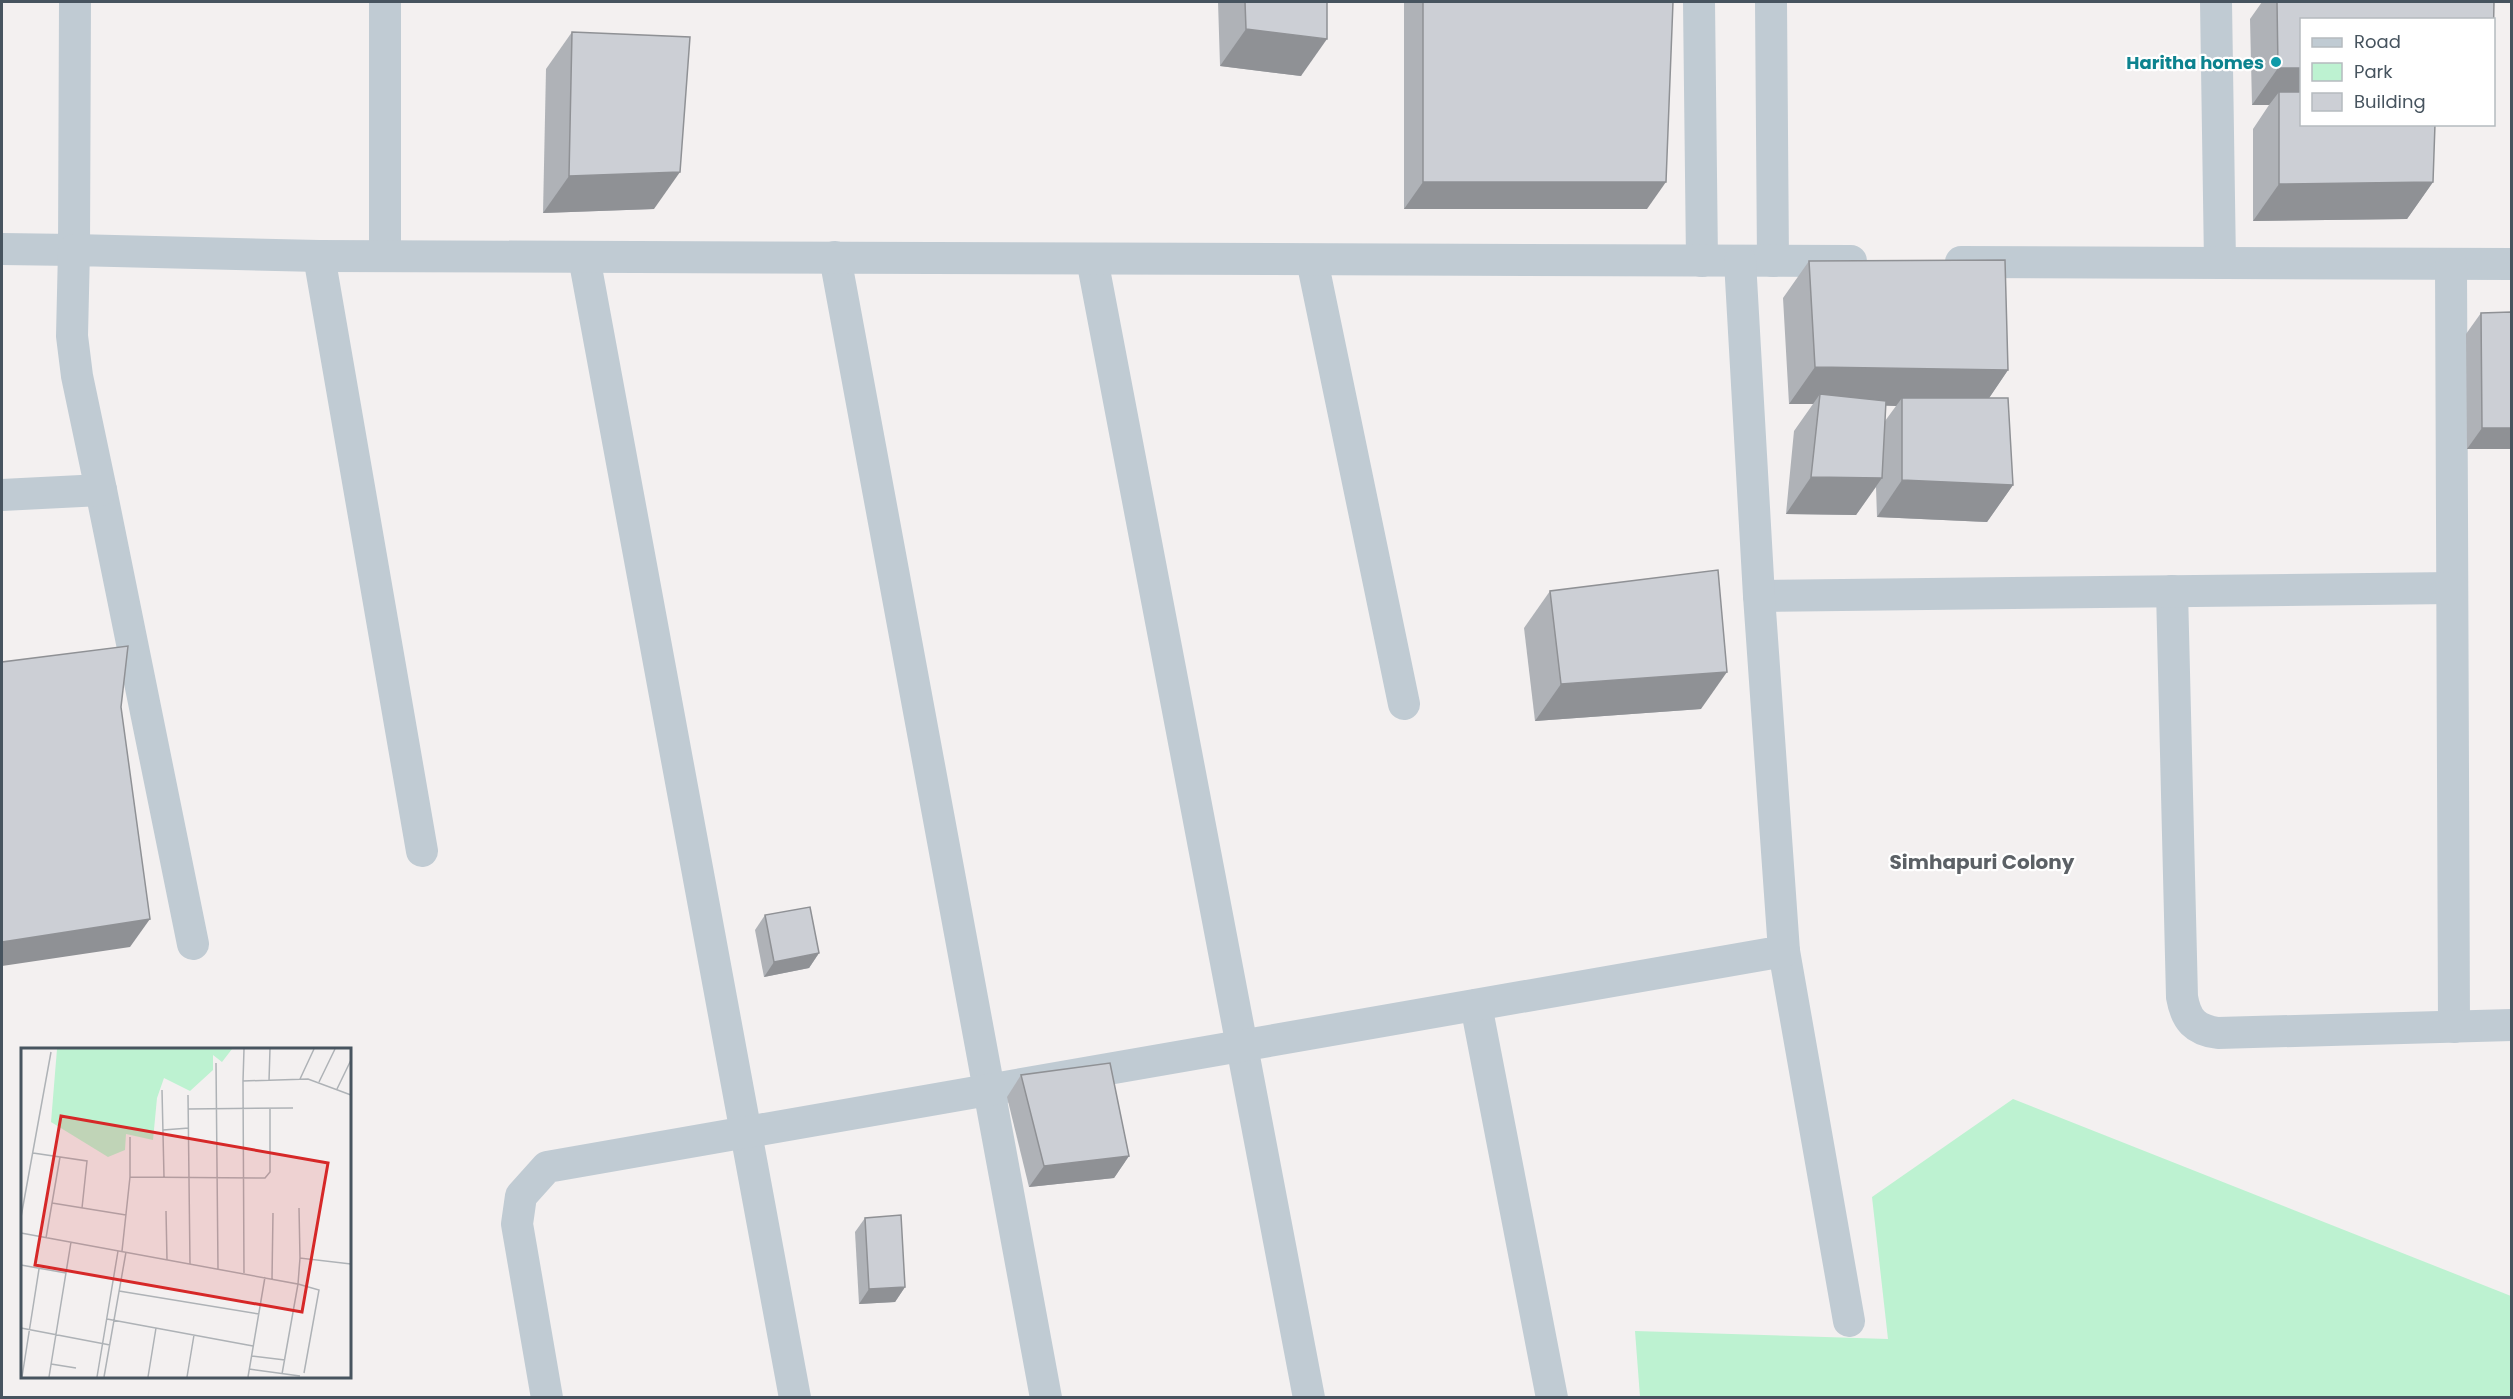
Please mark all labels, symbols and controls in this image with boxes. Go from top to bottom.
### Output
legend [2300,18,2495,126]
text: Road [2354,29,2401,54]
place label: Haritha homes [2126,50,2264,75]
marker: Haritha homes [2269,55,2283,69]
text: Park [2354,59,2393,84]
text: Building [2354,89,2426,114]
district label: Simhapuri Colony [1890,848,2075,876]
inset map [21,1048,351,1378]

